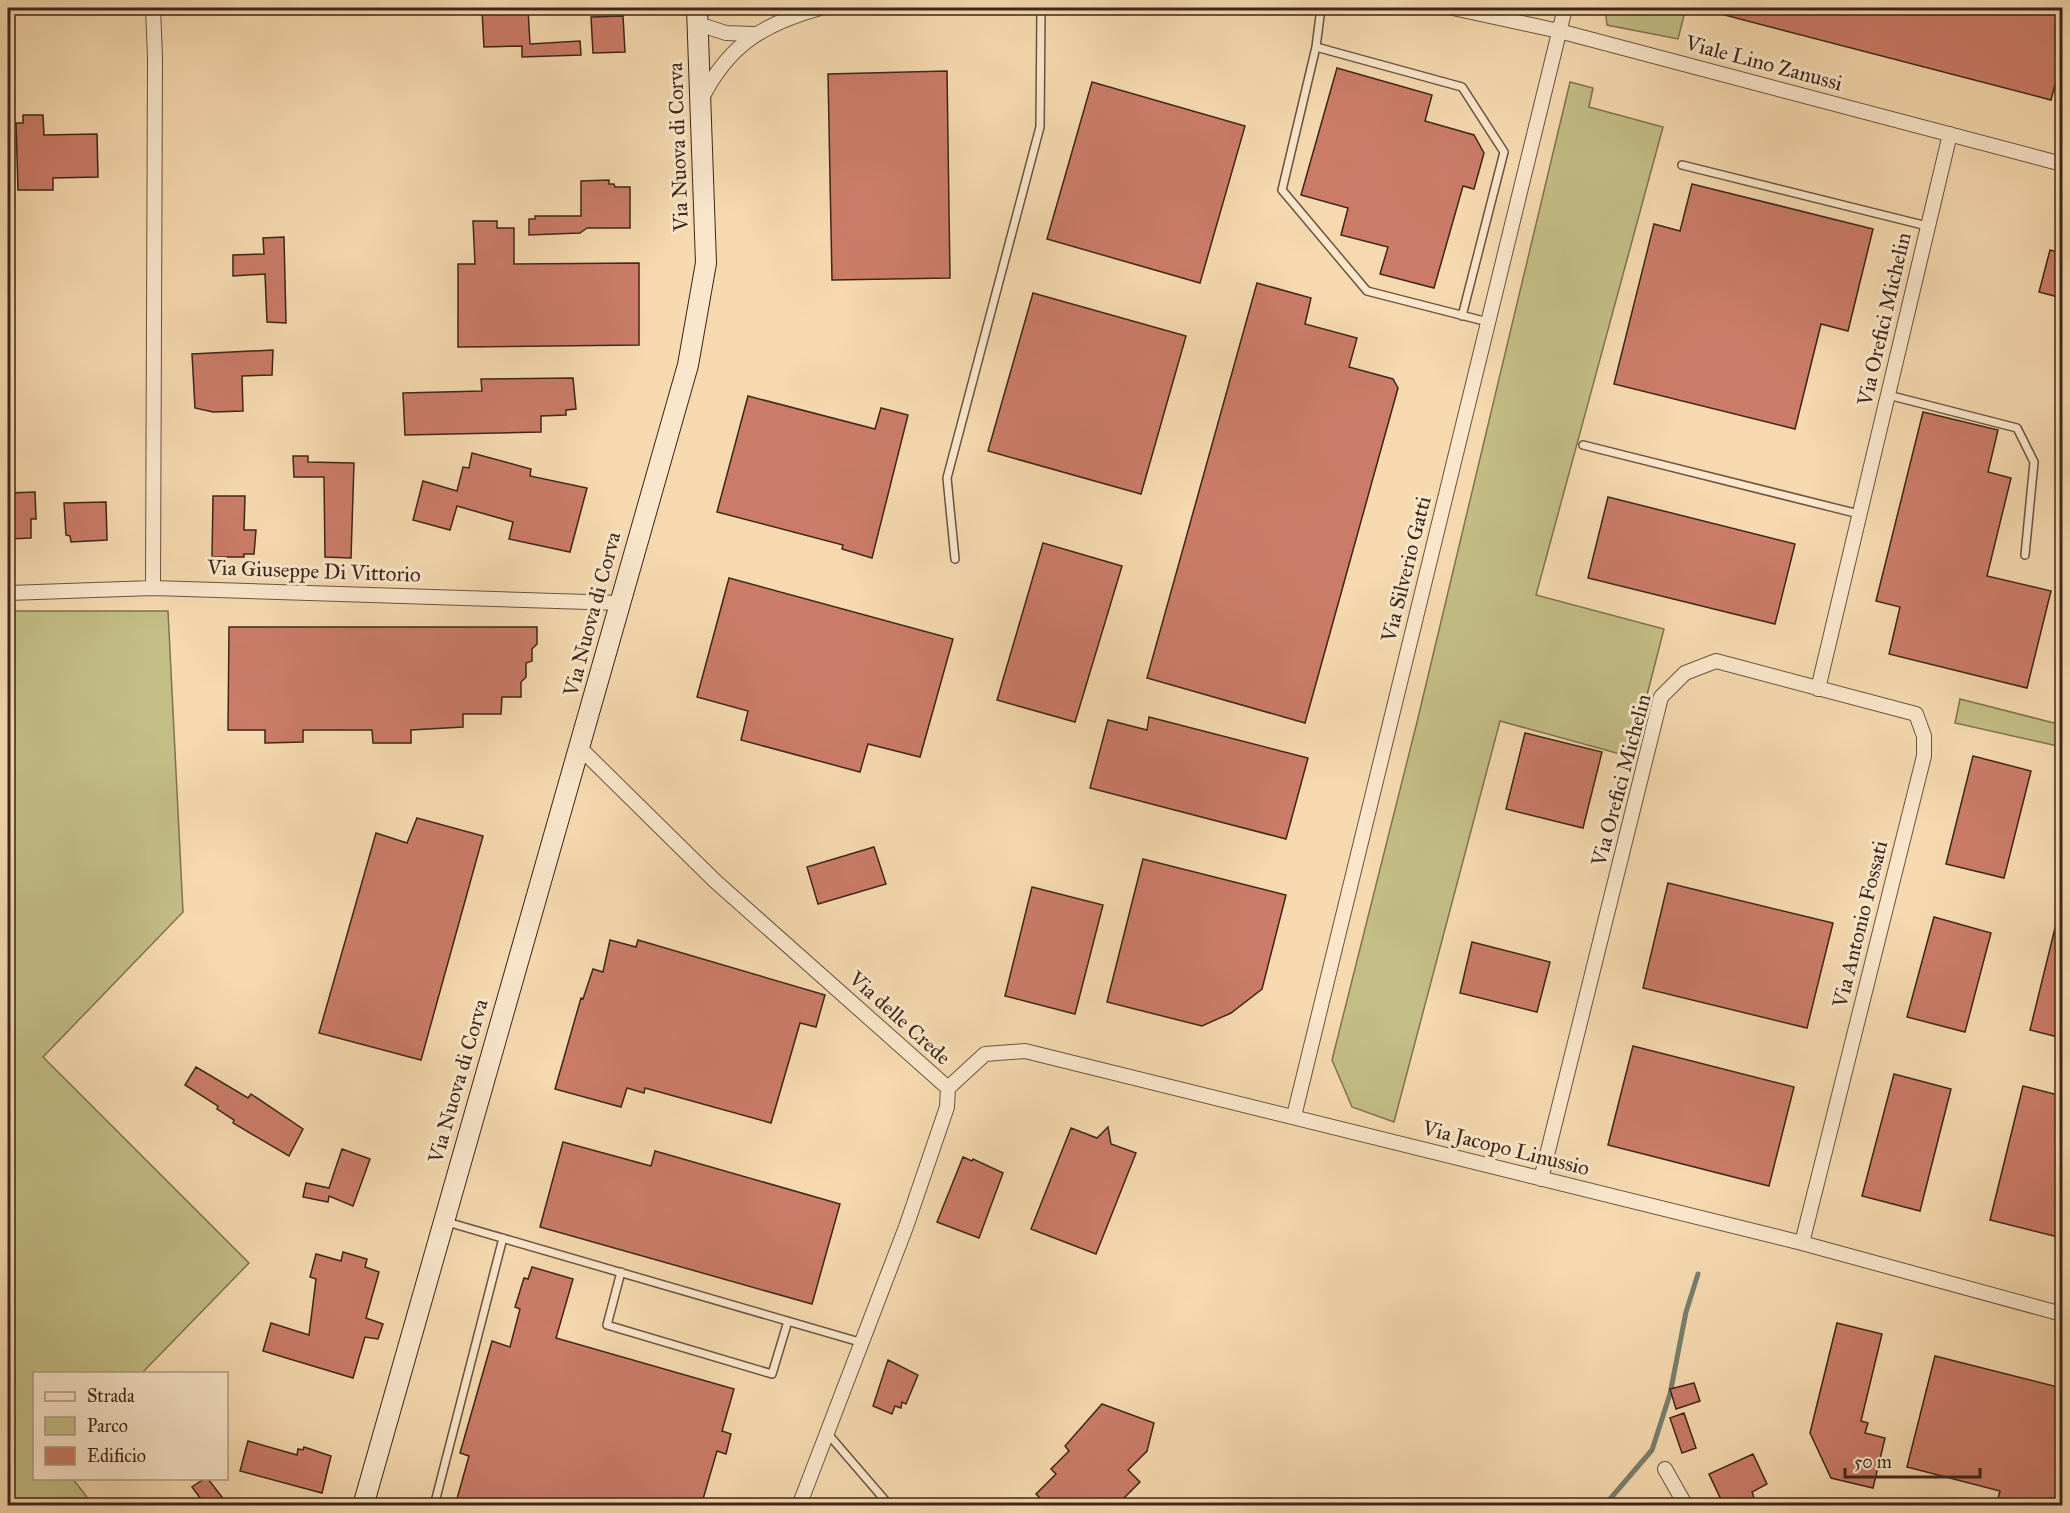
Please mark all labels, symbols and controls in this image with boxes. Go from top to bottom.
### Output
street label: Viale Lino Zanussi [1682,29,1846,97]
street label: Via Nuova di Corva [662,62,694,233]
street label: Via Orefici Michelin [1851,230,1917,409]
street label: Via Silverio Gatti [1375,493,1437,646]
street label: Via Nuova di Corva [557,529,626,700]
street label: Via Giuseppe Di Vittorio [206,554,421,588]
street label: Via Orefici Michelin [1585,691,1656,870]
street label: Via Antonio Fossati [1826,838,1893,1011]
street label: Via delle Crede [843,965,956,1071]
street label: Via Nuova di Corva [422,996,494,1167]
street label: Via Jacopo Linussio [1419,1114,1593,1181]
legend [33,1372,228,1480]
text: Strada [87,1385,135,1407]
text: Parco [87,1415,128,1437]
scale bar [1845,1441,1980,1479]
text: Edificio [87,1445,146,1467]
text: 50 m [1854,1451,1892,1473]

